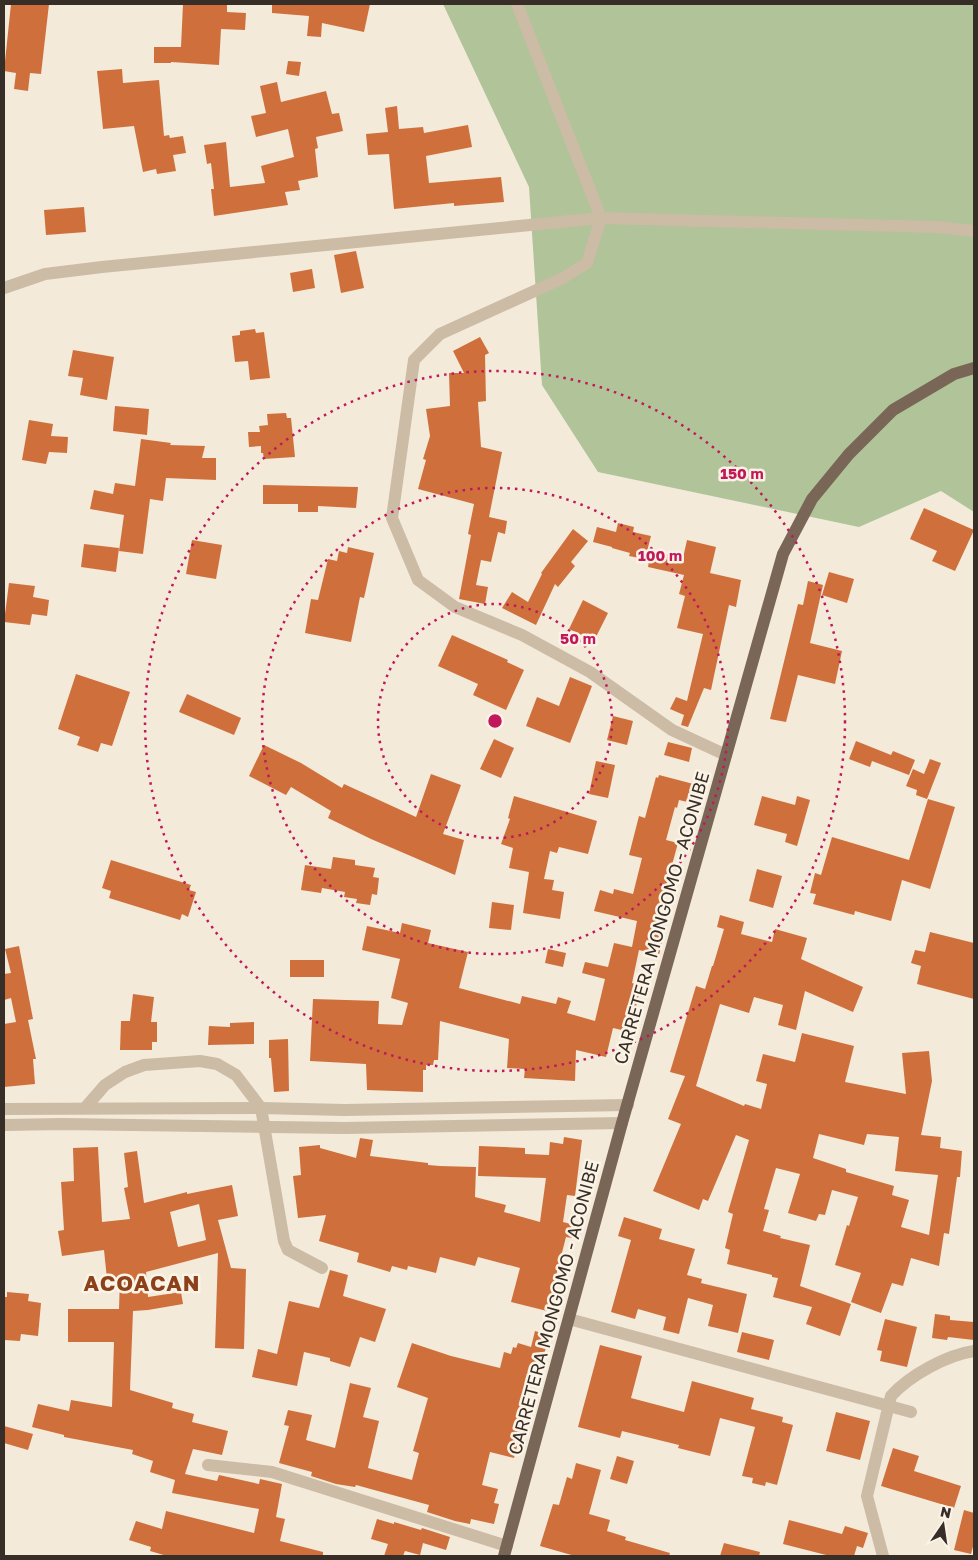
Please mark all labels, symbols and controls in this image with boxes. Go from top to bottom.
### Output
text: 150 m [720,464,764,482]
text: 100 m [638,546,682,564]
text: 50 m [560,629,596,647]
centre of rings [486,712,504,730]
street label: CARRETERA MONGOMO - ACONIBE [609,769,713,1067]
street label: CARRETERA MONGOMO - ACONIBE [503,1158,603,1457]
district label: ACOACAN [83,1269,201,1296]
north arrow [918,1500,968,1550]
text: N [939,1502,953,1521]

